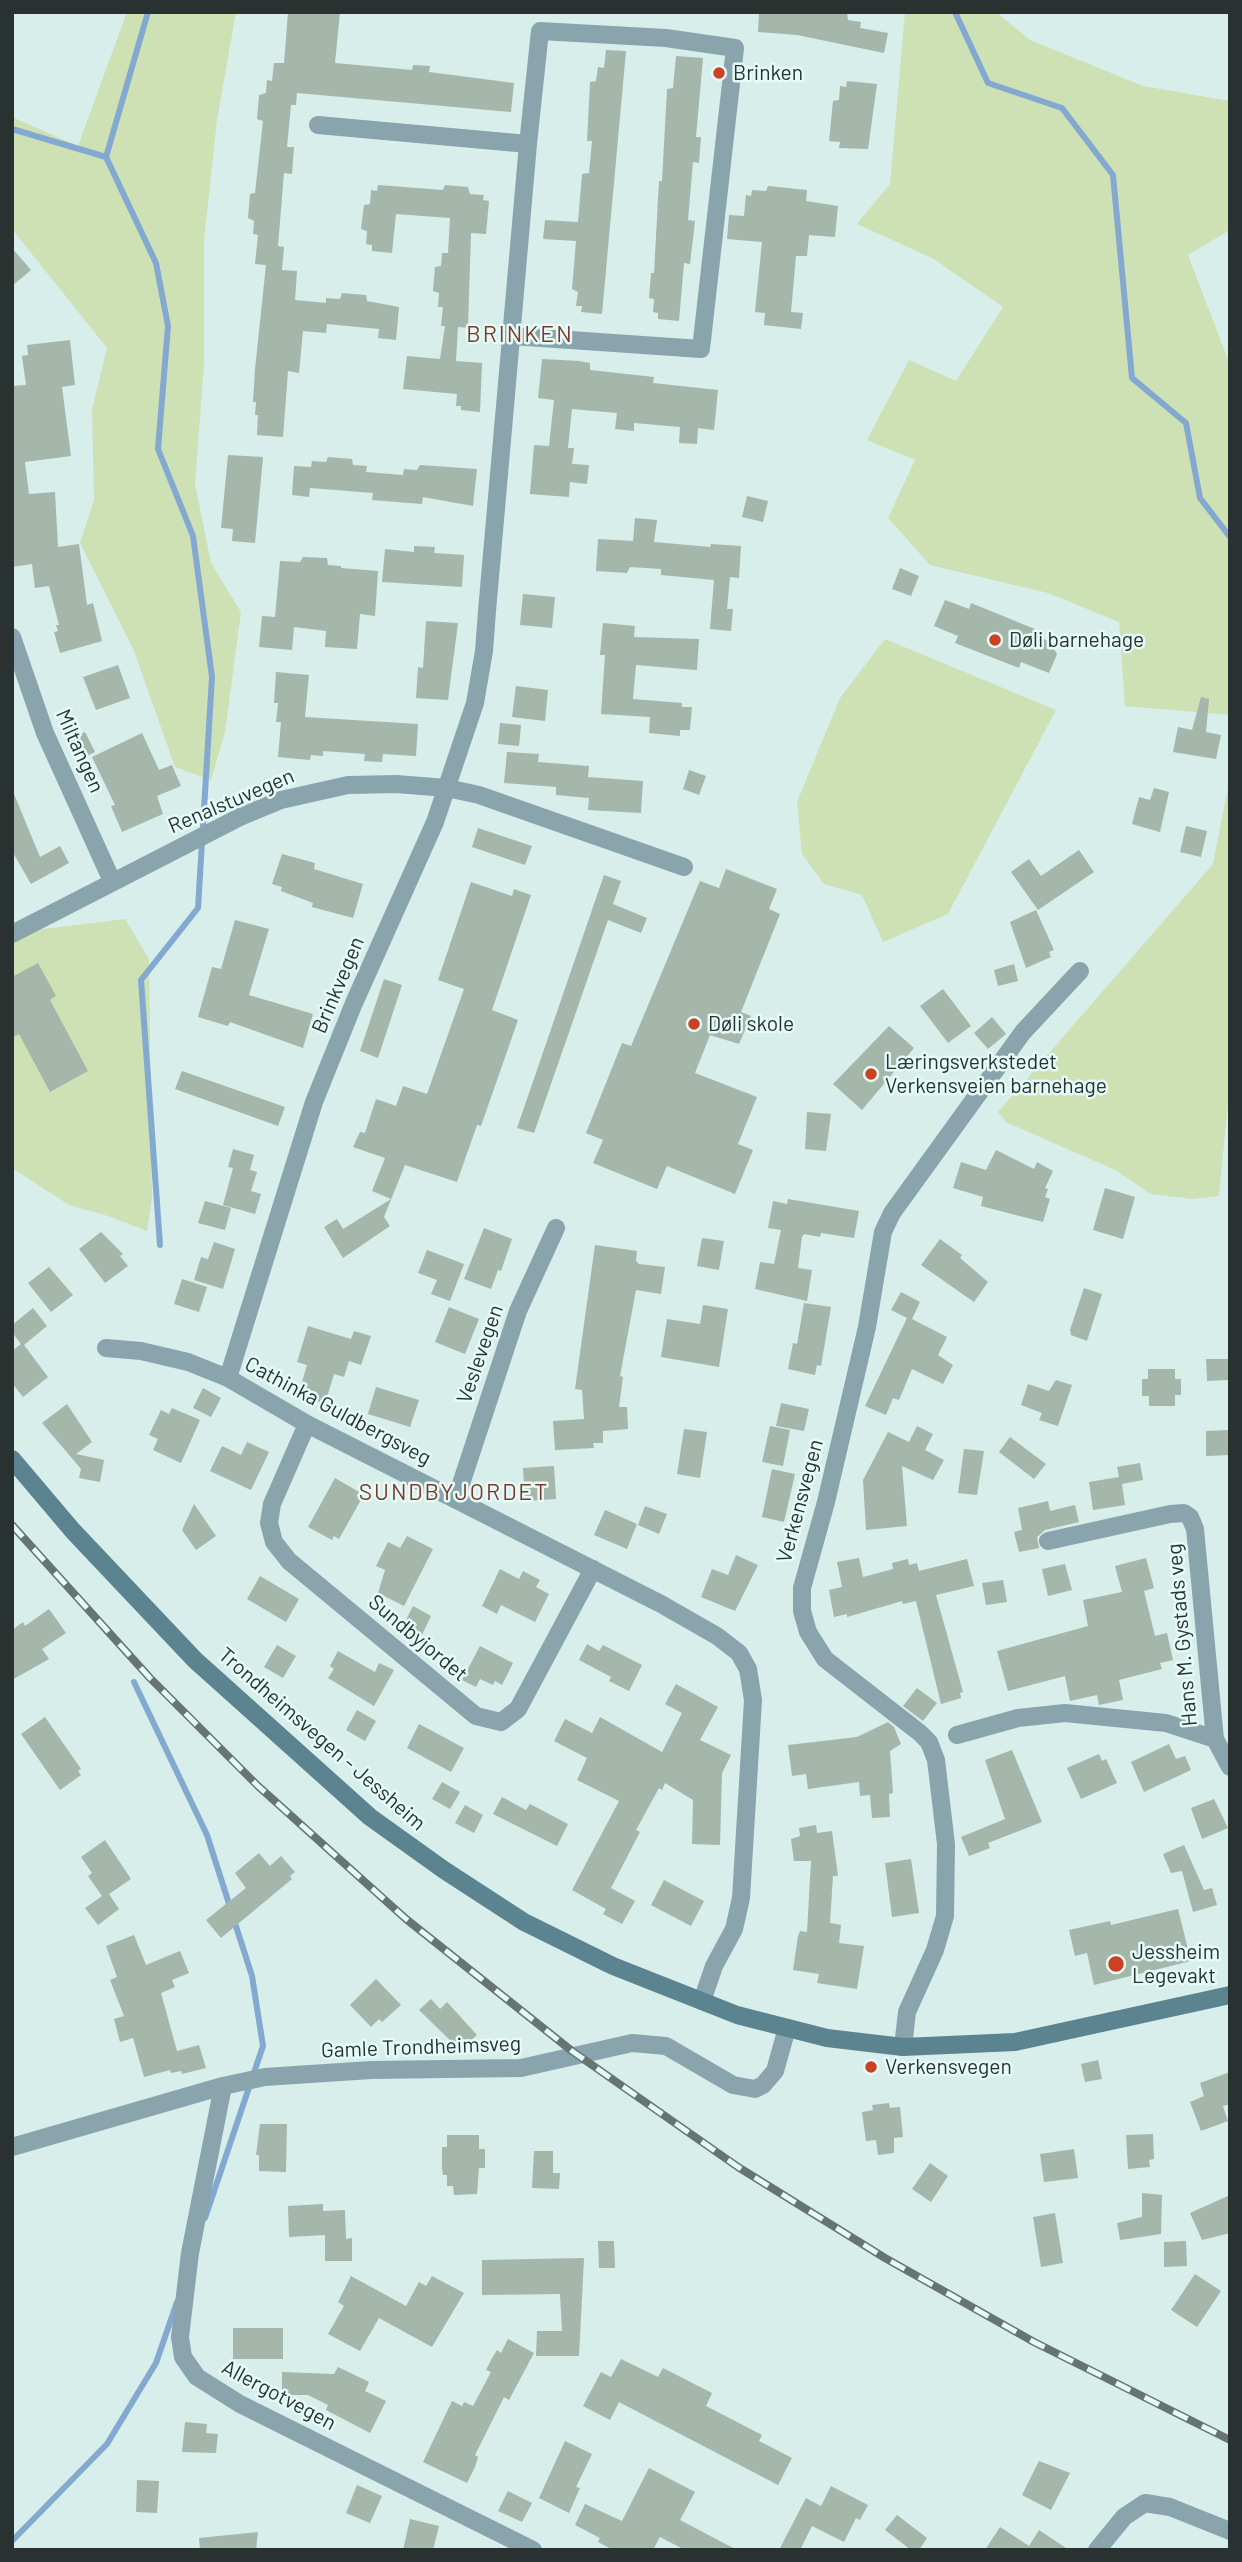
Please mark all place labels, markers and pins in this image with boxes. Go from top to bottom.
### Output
place label: Brinken [733,60,803,86]
marker: Brinken [711,65,727,81]
place label: Døli barnehage [1009,627,1144,653]
marker: Døli barnehage [987,632,1003,648]
place label: Døli skole [708,1011,794,1037]
marker: Døli skole [686,1016,702,1032]
place label: Læringsverkstedet Verkensveien barnehage [885,1049,1107,1099]
marker: Læringsverkstedet Verkensveien barnehage [863,1066,879,1082]
place label: Jessheim Legevakt [1132,1939,1220,1989]
marker: Jessheim Legevakt [1106,1954,1126,1974]
place label: Verkensvegen [885,2054,1012,2080]
marker: Verkensvegen [863,2059,879,2075]

